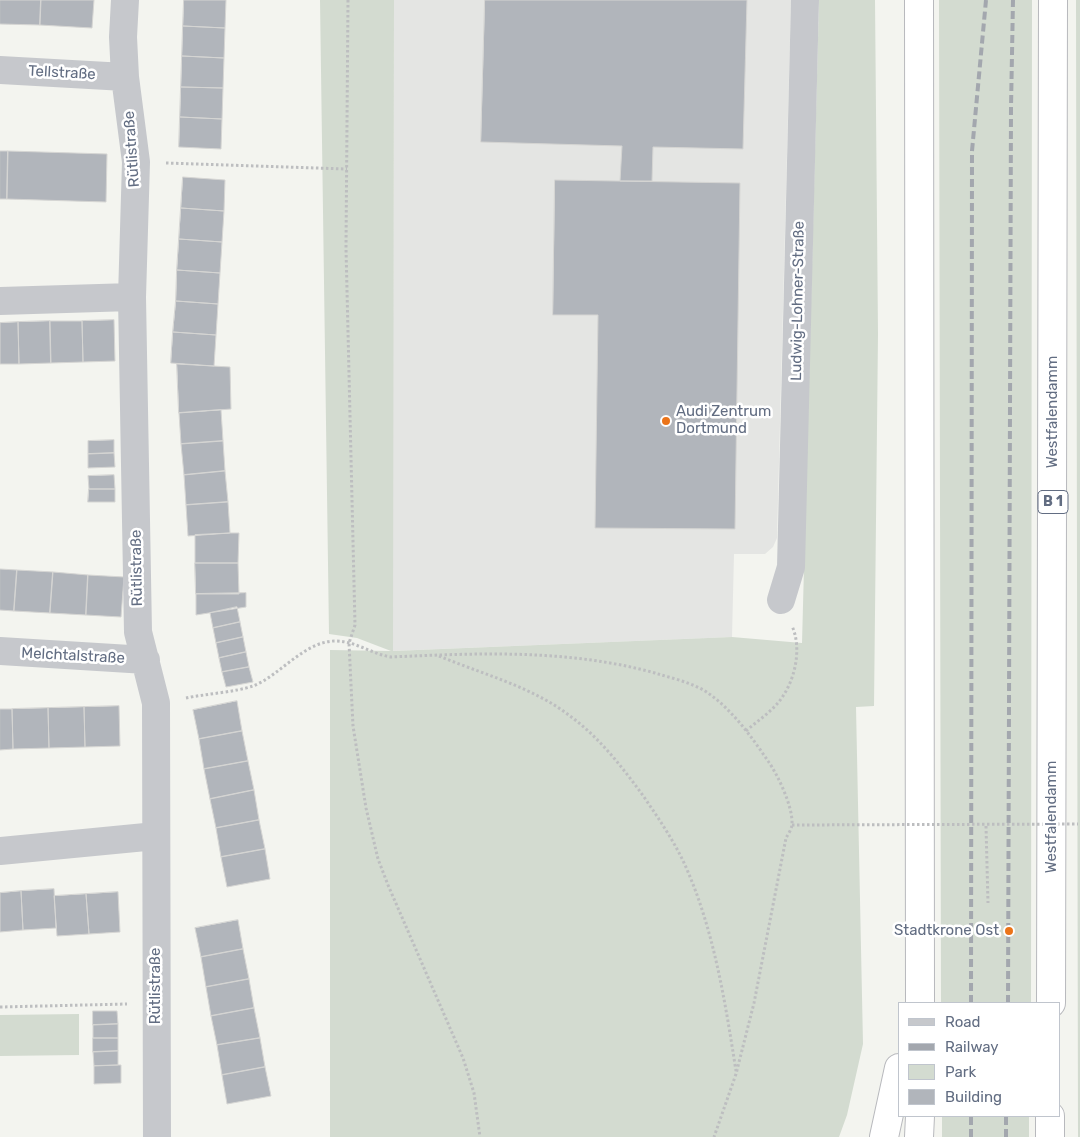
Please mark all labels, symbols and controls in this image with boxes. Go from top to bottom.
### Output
street label: Tellstraße [28,62,96,84]
street label: Rütlistraße [120,110,144,188]
street label: Ludwig-Lohner-Straße [788,221,808,381]
street label: Westfalendamm [1044,356,1062,468]
place label: Audi Zentrum Dortmund [676,403,771,438]
marker: Audi Zentrum Dortmund [660,415,672,427]
road number: B 1 [1038,491,1068,514]
street label: Rütlistraße [127,530,147,606]
street label: Melchtalstraße [21,644,125,668]
street label: Westfalendamm [1043,761,1061,873]
place label: Stadtkrone Ost [894,922,999,940]
marker: Stadtkrone Ost [1003,925,1015,937]
street label: Rütlistraße [147,948,165,1024]
legend [898,1002,1060,1117]
text: Road [945,1013,981,1031]
text: Railway [945,1038,999,1056]
text: Park [945,1063,976,1081]
text: Building [945,1088,1002,1106]

